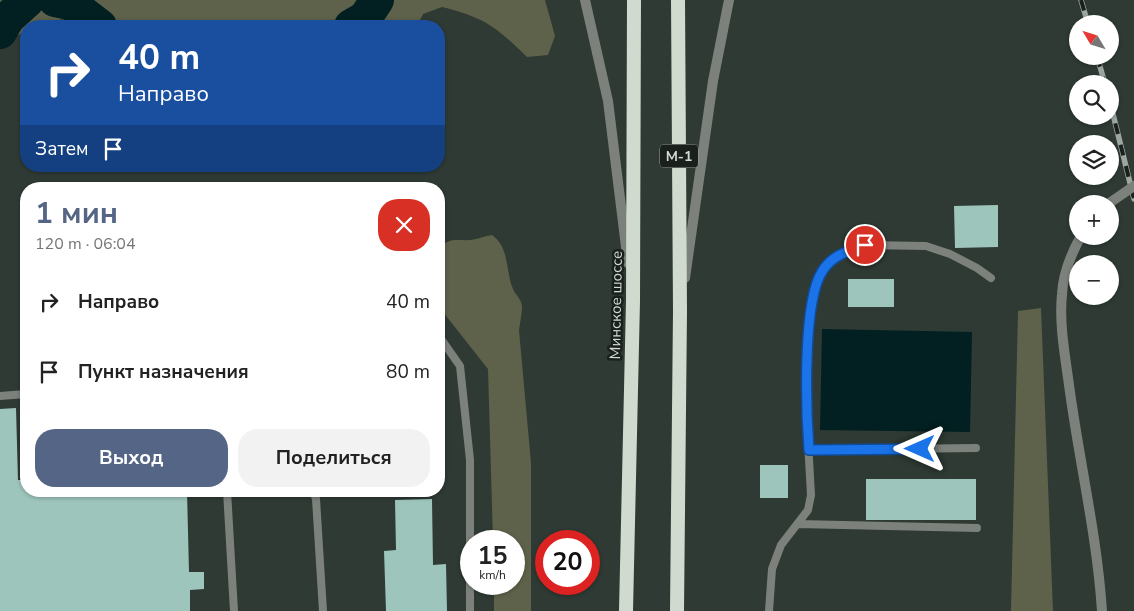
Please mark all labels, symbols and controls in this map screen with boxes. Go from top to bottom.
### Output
north arrow [1069,15,1119,65]
map controls [1069,15,1119,305]
text: 40 m [118,34,200,81]
icon: right [35,40,100,105]
button: search [1069,75,1119,125]
text: Направо [118,79,209,109]
icon: arrive [99,135,127,163]
button: layers [1069,135,1119,185]
text: Затем [35,136,89,162]
road number: М-1 [660,144,698,168]
text: 1 мин [35,193,118,234]
button: + [1069,195,1119,245]
button: close [378,199,430,251]
pin [844,224,886,266]
icon: arrive [851,231,879,259]
text: 120 m · 06:04 [35,233,136,255]
street label: Минское шоссе [605,251,627,359]
button: − [1069,255,1119,305]
icon: right [35,288,63,316]
text: Направо [78,289,159,315]
text: 40 m [386,289,430,315]
icon: arrive [35,358,63,386]
text: Пункт назначения [78,359,249,385]
text: 80 m [386,359,430,385]
position arrow [893,422,945,474]
button: Выход [35,429,228,487]
button: Поделиться [238,429,430,487]
speed limit sign: 20 [535,530,600,595]
text: 15 [477,539,508,573]
text: km/h [479,567,506,583]

